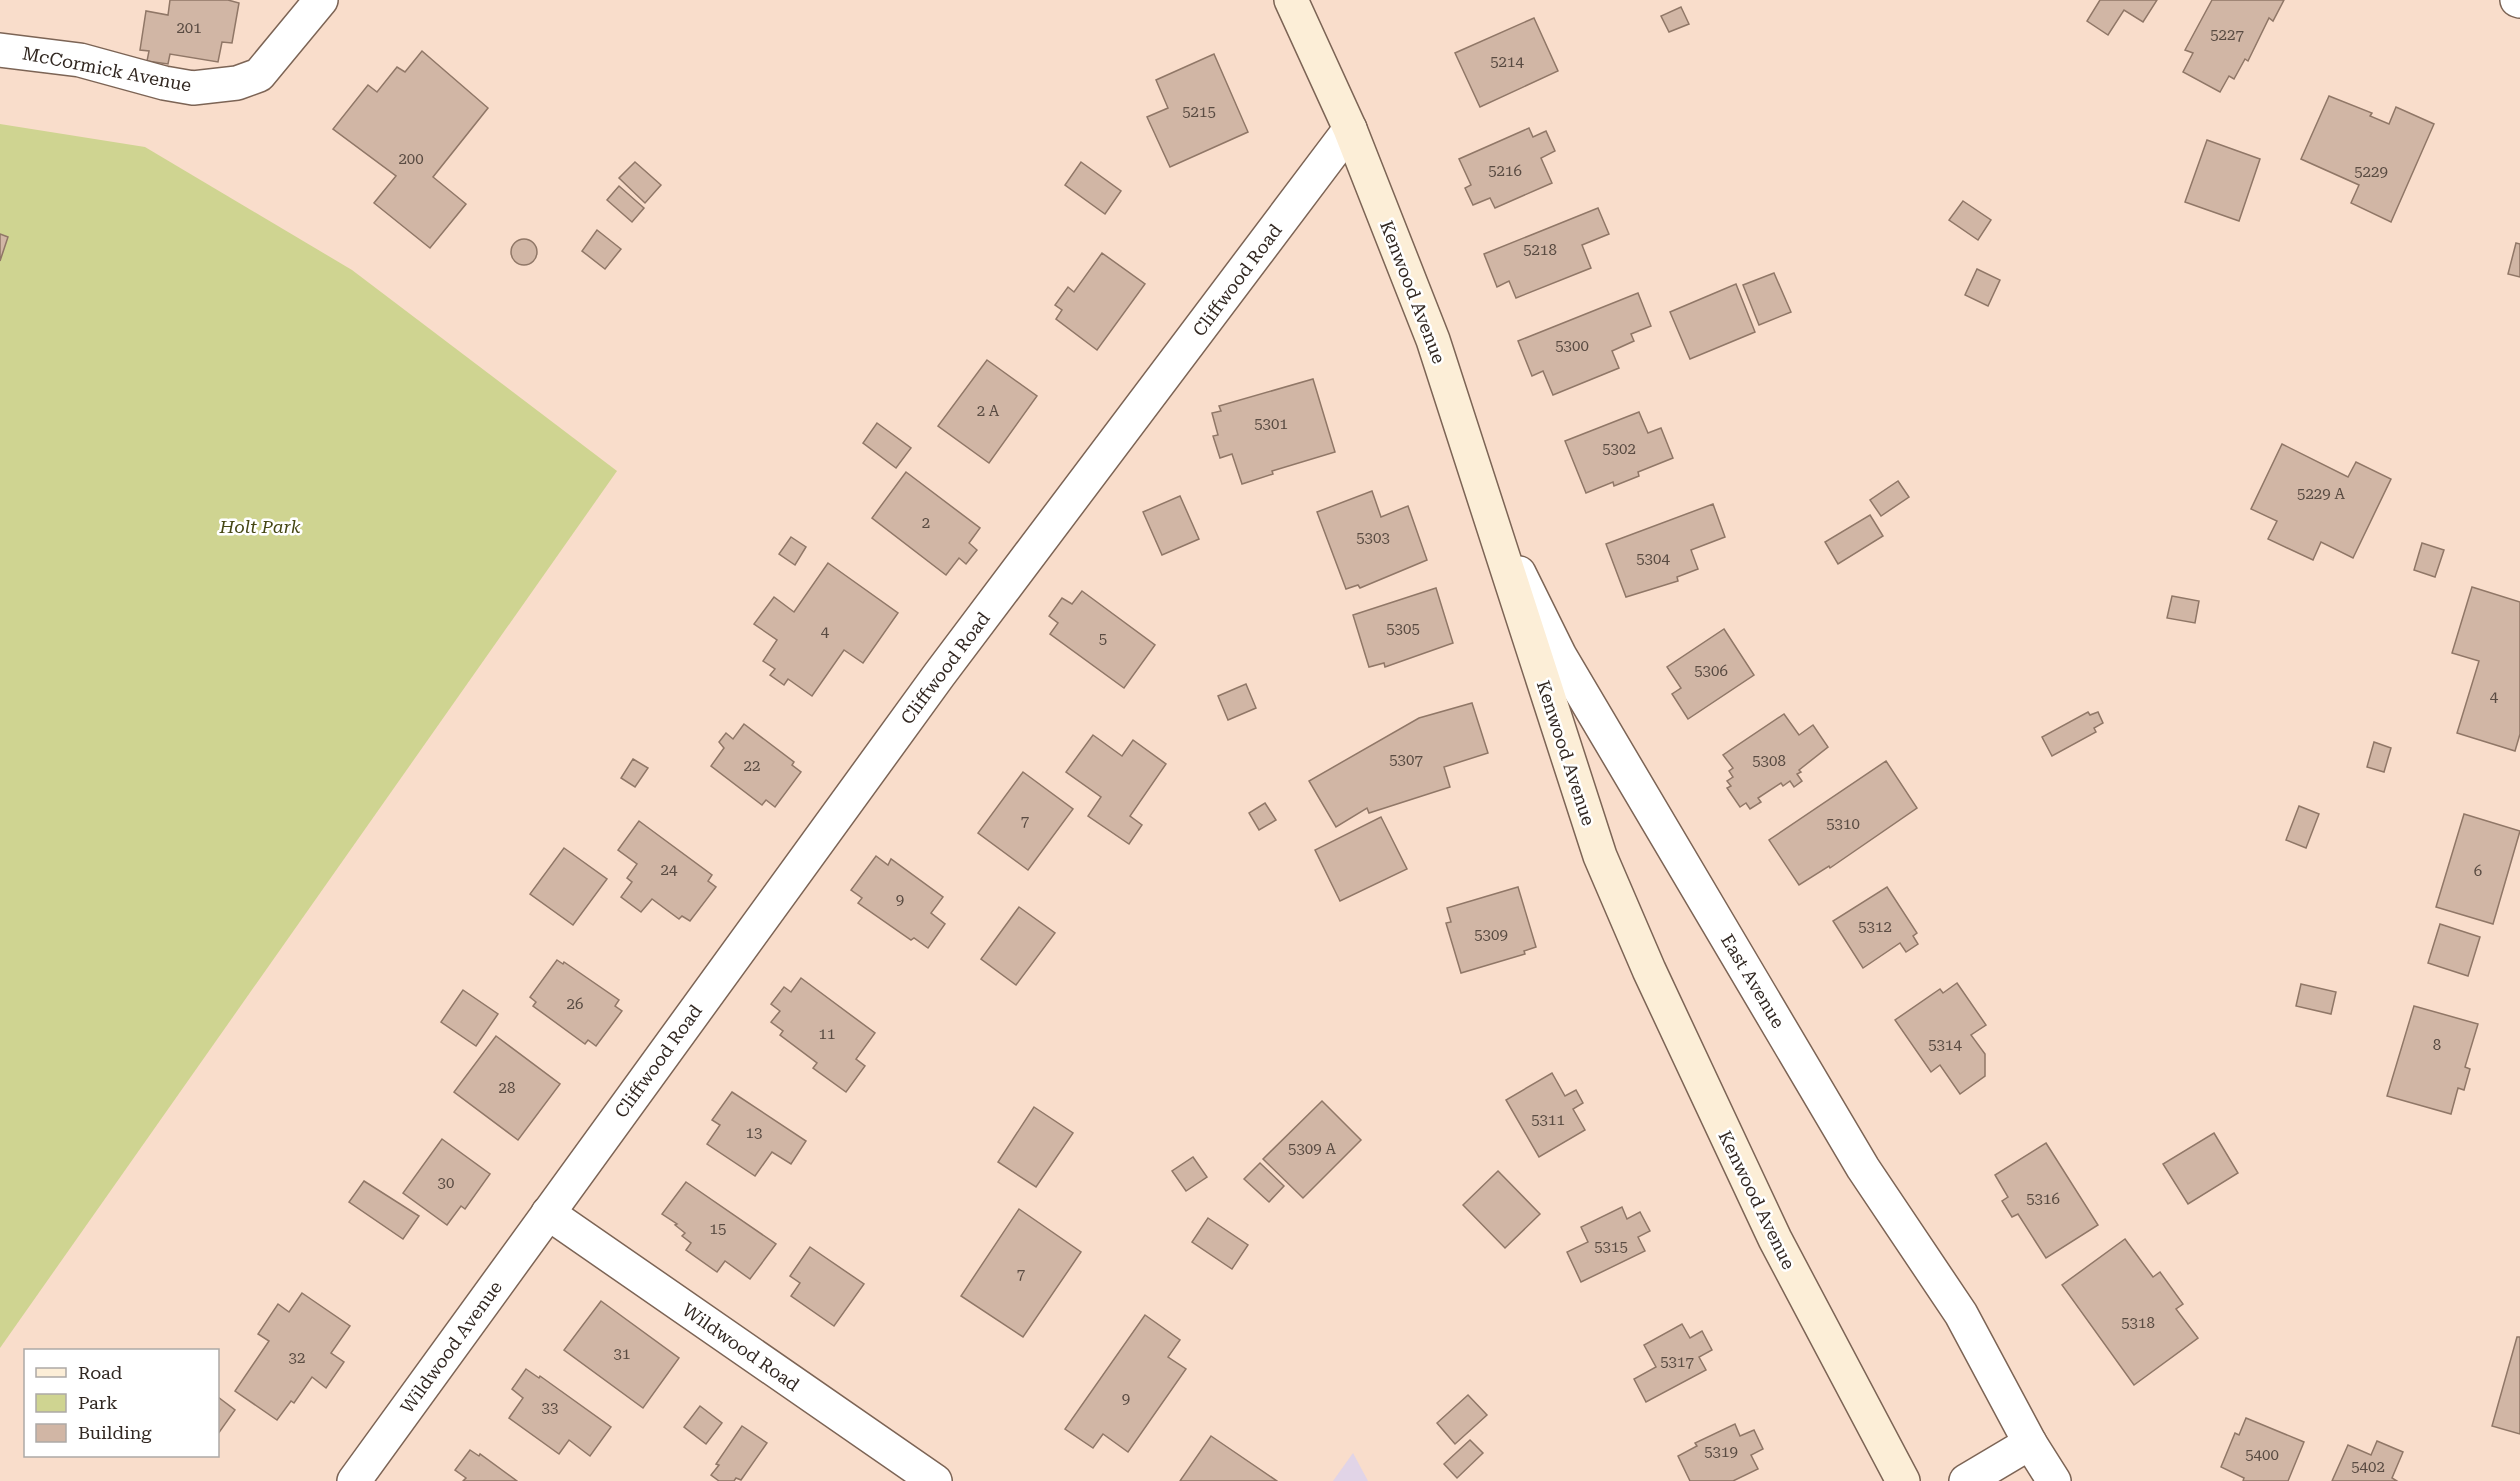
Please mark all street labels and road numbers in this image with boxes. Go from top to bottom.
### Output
street label: McCormick Avenue [21,42,193,96]
street label: Kenwood Avenue [1376,218,1450,366]
street label: Cliffwood Road [1188,220,1286,340]
street label: Cliffwood Road [896,608,994,728]
street label: Kenwood Avenue [1533,678,1599,828]
street label: East Avenue [1717,930,1789,1032]
street label: Cliffwood Road [610,1000,706,1122]
street label: Kenwood Avenue [1714,1127,1800,1273]
street label: Wildwood Avenue [396,1277,506,1417]
street label: Wildwood Road [678,1299,804,1395]

